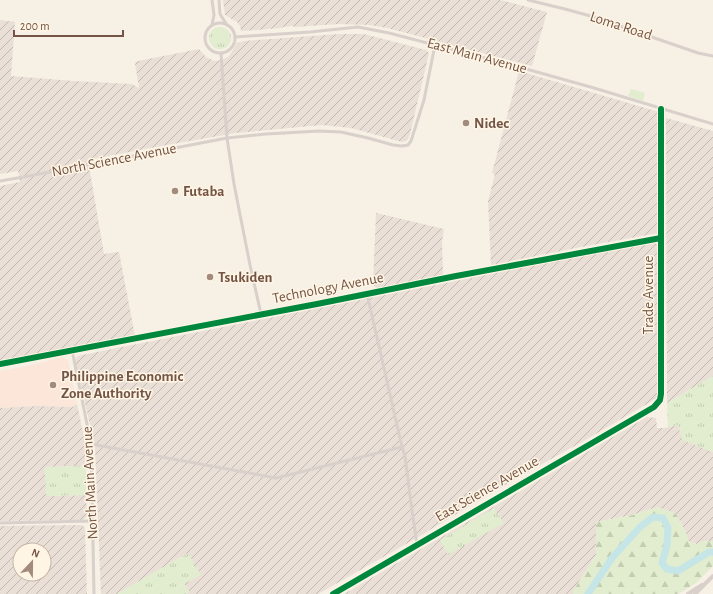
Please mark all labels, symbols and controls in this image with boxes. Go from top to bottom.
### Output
street label: Loma Road [588,9,654,43]
scale bar [14,12,123,38]
text: 200 m [20,20,50,32]
street label: East Main Avenue [425,35,529,77]
place label: Nidec [474,116,509,131]
marker: Nidec [461,118,471,128]
street label: North Science Avenue [50,141,178,179]
place label: Futaba [183,184,225,199]
marker: Futaba [170,186,180,196]
street label: Trade Avenue [641,255,656,334]
place label: Tsukiden [218,270,273,285]
street label: Technology Avenue [271,270,385,306]
marker: Tsukiden [205,272,215,282]
place label: Philippine Economic Zone Authority [61,369,183,401]
marker: Philippine Economic Zone Authority [48,380,58,390]
street label: North Main Avenue [80,426,100,540]
street label: East Science Avenue [433,453,541,525]
north arrow [12,542,52,582]
text: N [30,547,41,560]

